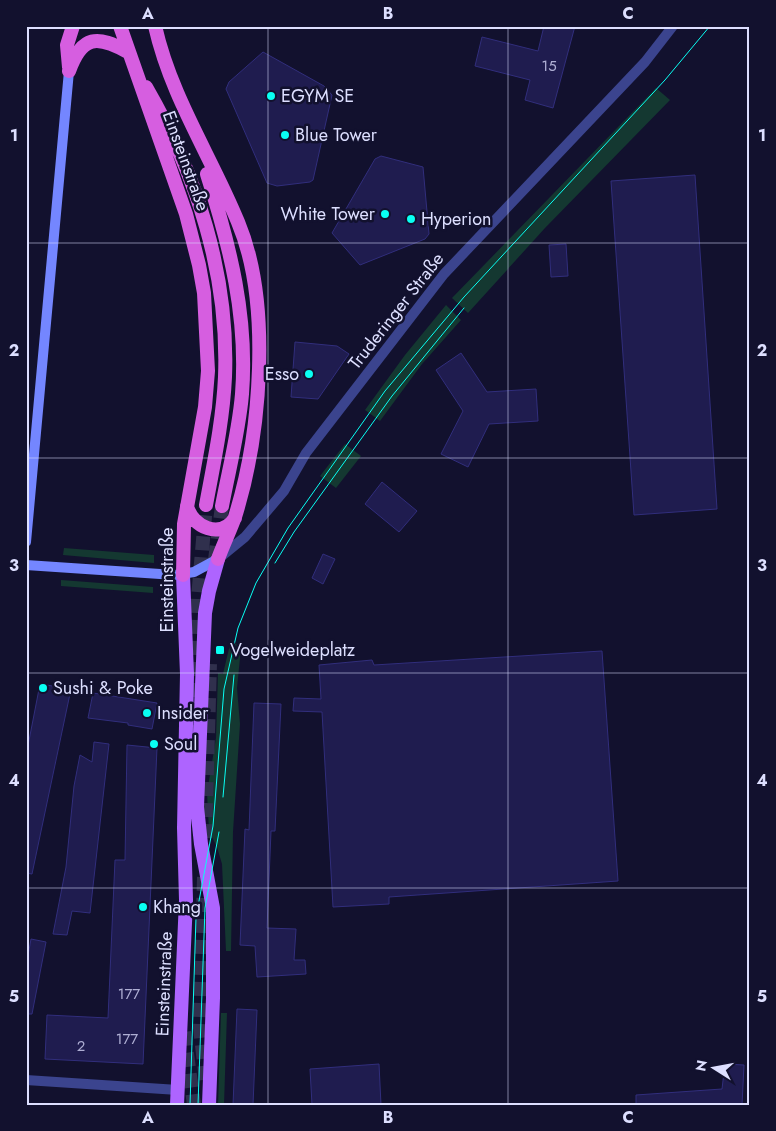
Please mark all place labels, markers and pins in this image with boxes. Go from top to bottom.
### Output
place label: EGYM SE [281,83,354,109]
marker: EGYM SE [265,90,277,102]
place label: Blue Tower [295,122,378,148]
marker: Blue Tower [279,129,291,141]
place label: White Tower [281,201,376,227]
place label: Hyperion [421,206,491,232]
marker: White Tower [379,208,391,220]
marker: Hyperion [405,213,417,225]
place label: Esso [265,361,299,387]
marker: Esso [303,368,315,380]
place label: Vogelweideplatz [230,637,356,663]
marker: Vogelweideplatz [214,644,226,656]
place label: Sushi & Poke [53,675,153,701]
marker: Sushi & Poke [37,682,49,694]
place label: Insider [157,700,209,726]
marker: Insider [141,707,153,719]
place label: Soul [164,731,197,757]
marker: Soul [148,738,160,750]
place label: Khang [153,894,201,920]
marker: Khang [137,901,149,913]

